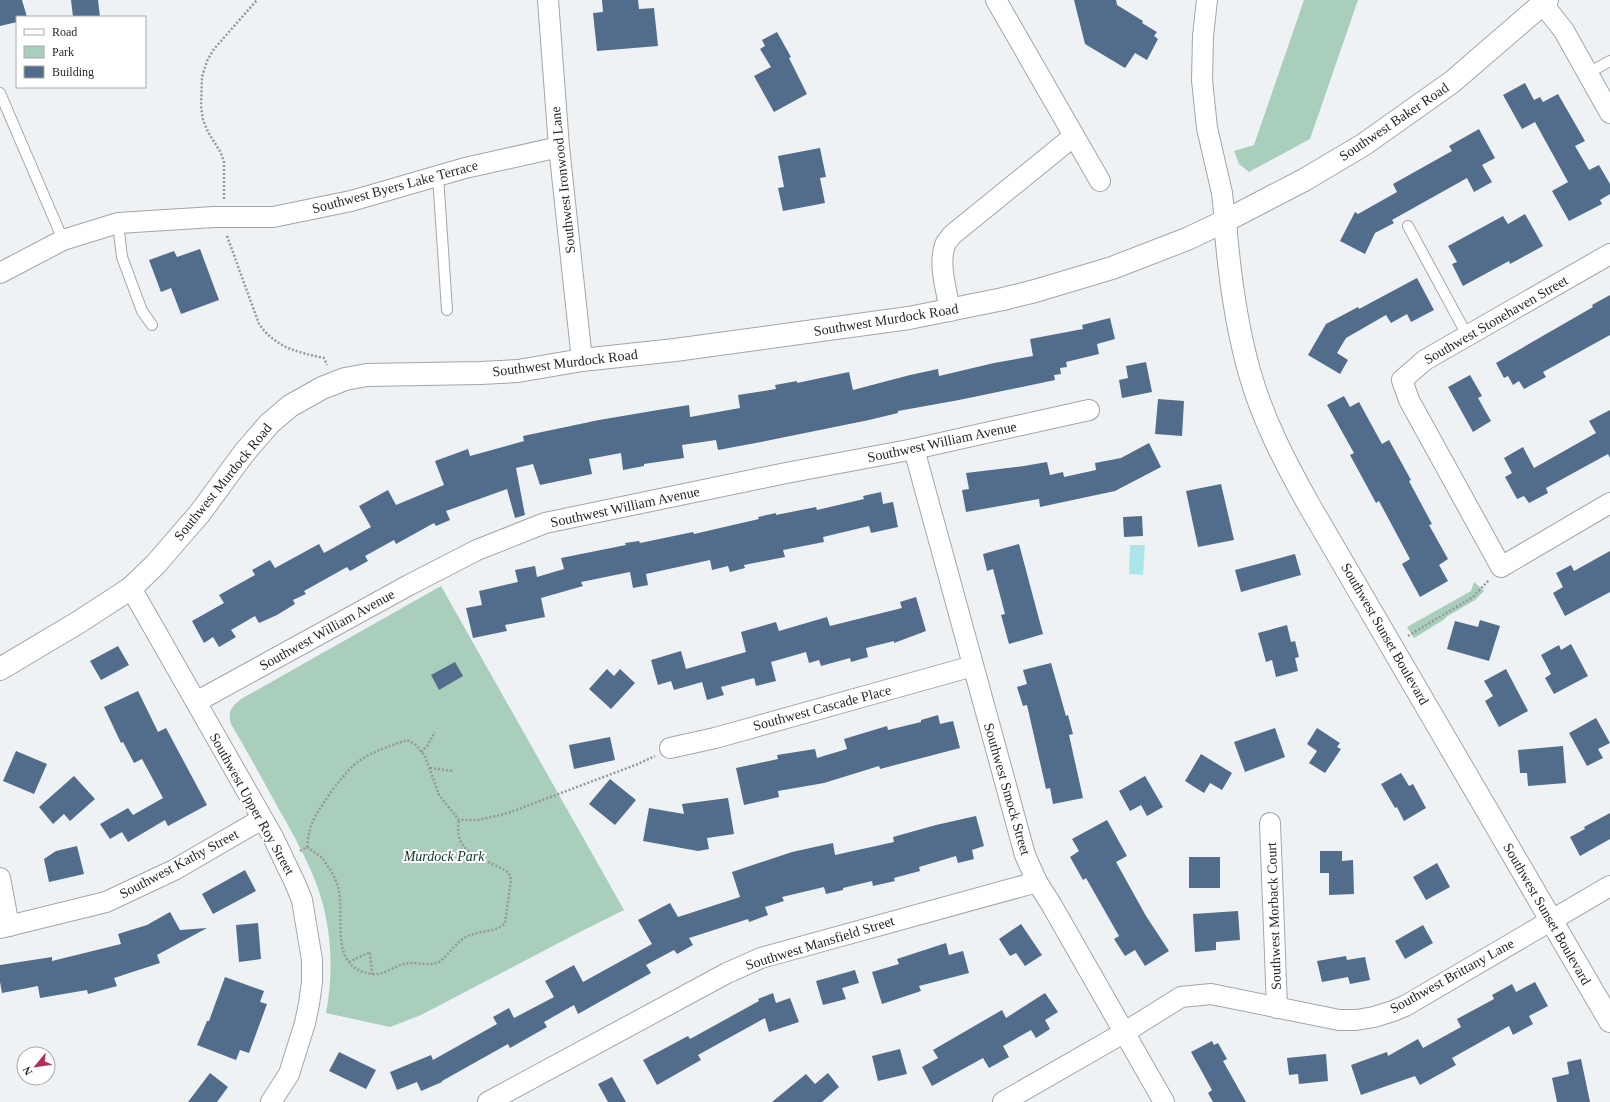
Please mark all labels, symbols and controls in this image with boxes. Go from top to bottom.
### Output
legend [16,16,146,88]
text: Road [52,25,77,39]
text: Park [52,45,74,59]
text: Building [52,65,94,79]
street label: Southwest Baker Road [1337,80,1451,164]
street label: Southwest Ironwood Lane [548,106,578,254]
street label: Southwest Byers Lake Terrace [310,158,480,216]
street label: Southwest Stonehaven Street [1422,273,1571,367]
street label: Southwest Murdock Road [813,301,959,339]
street label: Southwest Murdock Road [492,347,638,379]
street label: Southwest William Avenue [866,419,1018,465]
street label: Southwest Murdock Road [171,420,275,544]
street label: Southwest William Avenue [549,484,701,530]
street label: Southwest Sunset Boulevard [1338,561,1432,707]
street label: Southwest William Avenue [257,587,397,673]
street label: Southwest Cascade Place [751,682,893,734]
street label: Southwest Smock Street [981,721,1033,857]
street label: Southwest Upper Roy Street [207,730,297,878]
street label: Southwest Kathy Street [117,826,241,902]
street label: Southwest Sunset Boulevard [1500,841,1594,987]
street label: Southwest Morback Court [1264,842,1284,990]
park label: Murdock Park [403,849,485,864]
street label: Southwest Mansfield Street [744,913,896,973]
street label: Southwest Brittany Lane [1387,936,1517,1016]
north arrow [16,1046,56,1086]
text: N [20,1064,34,1077]

